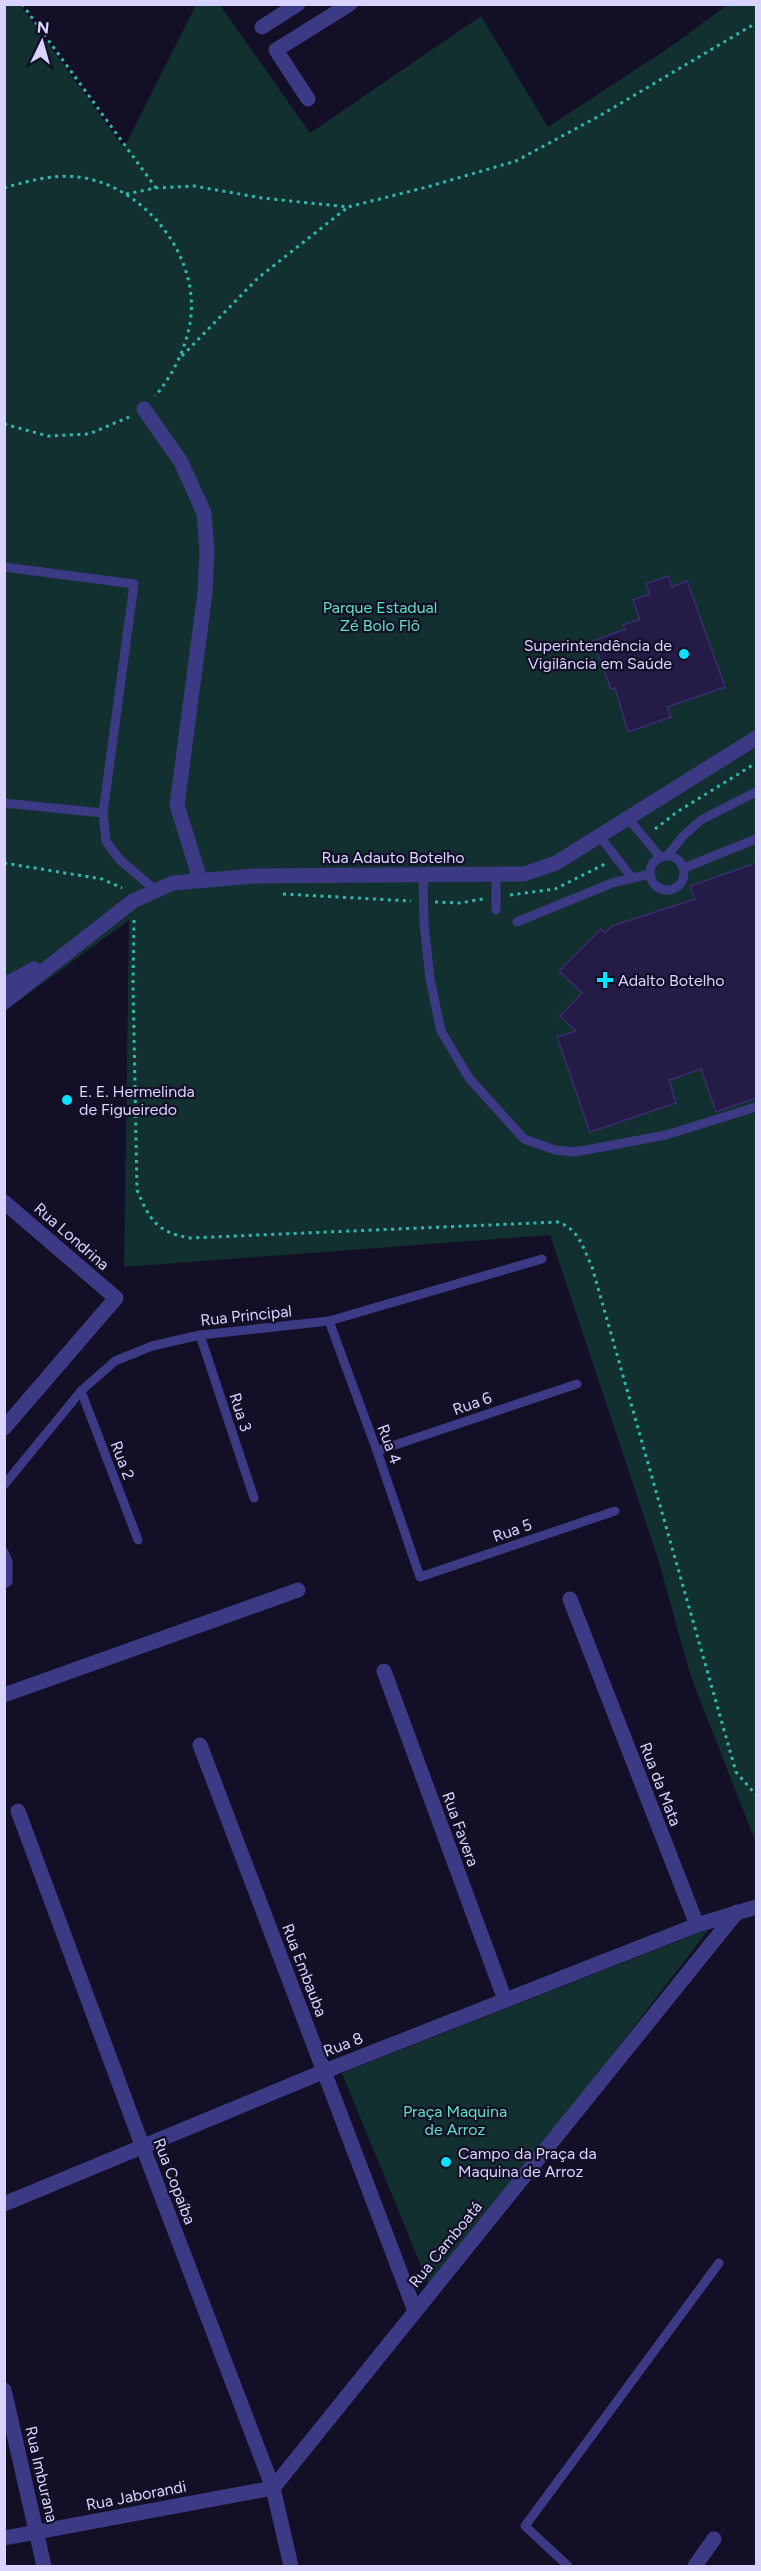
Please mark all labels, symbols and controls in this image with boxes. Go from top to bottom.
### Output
north arrow [12,12,72,72]
text: N [36,18,50,38]
park label: Parque Estadual Zé Bolo Flô [323,598,437,635]
place label: Superintendência de Vigilância em Saúde [524,636,672,673]
marker: Superintendência de Vigilância em Saúde [677,647,691,661]
street label: Rua Adauto Botelho [321,848,465,867]
marker: Adalto Botelho [596,971,614,989]
place label: Adalto Botelho [618,971,725,990]
place label: E. E. Hermelinda de Figueiredo [79,1082,195,1119]
marker: E. E. Hermelinda de Figueiredo [60,1093,74,1107]
street label: Rua Londrina [30,1199,113,1274]
street label: Rua Principal [199,1301,293,1330]
street label: Rua 6 [450,1388,494,1419]
street label: Rua 3 [225,1390,256,1434]
street label: Rua 4 [374,1422,405,1467]
street label: Rua 2 [106,1438,139,1482]
street label: Rua 5 [490,1515,534,1546]
street label: Rua da Mata [636,1740,685,1829]
street label: Rua Favera [438,1789,483,1869]
street label: Rua Embauba [278,1921,331,2019]
street label: Rua 8 [321,2028,366,2061]
park label: Praça Maquina de Arroz [403,2102,507,2139]
street label: Rua Copaíba [149,2135,200,2227]
place label: Campo da Praça da Maquina de Arroz [458,2144,597,2181]
marker: Campo da Praça da Maquina de Arroz [439,2155,453,2169]
street label: Rua Camboatá [405,2197,486,2291]
street label: Rua Imburana [21,2424,62,2524]
street label: Rua Jaborandi [84,2476,188,2515]

